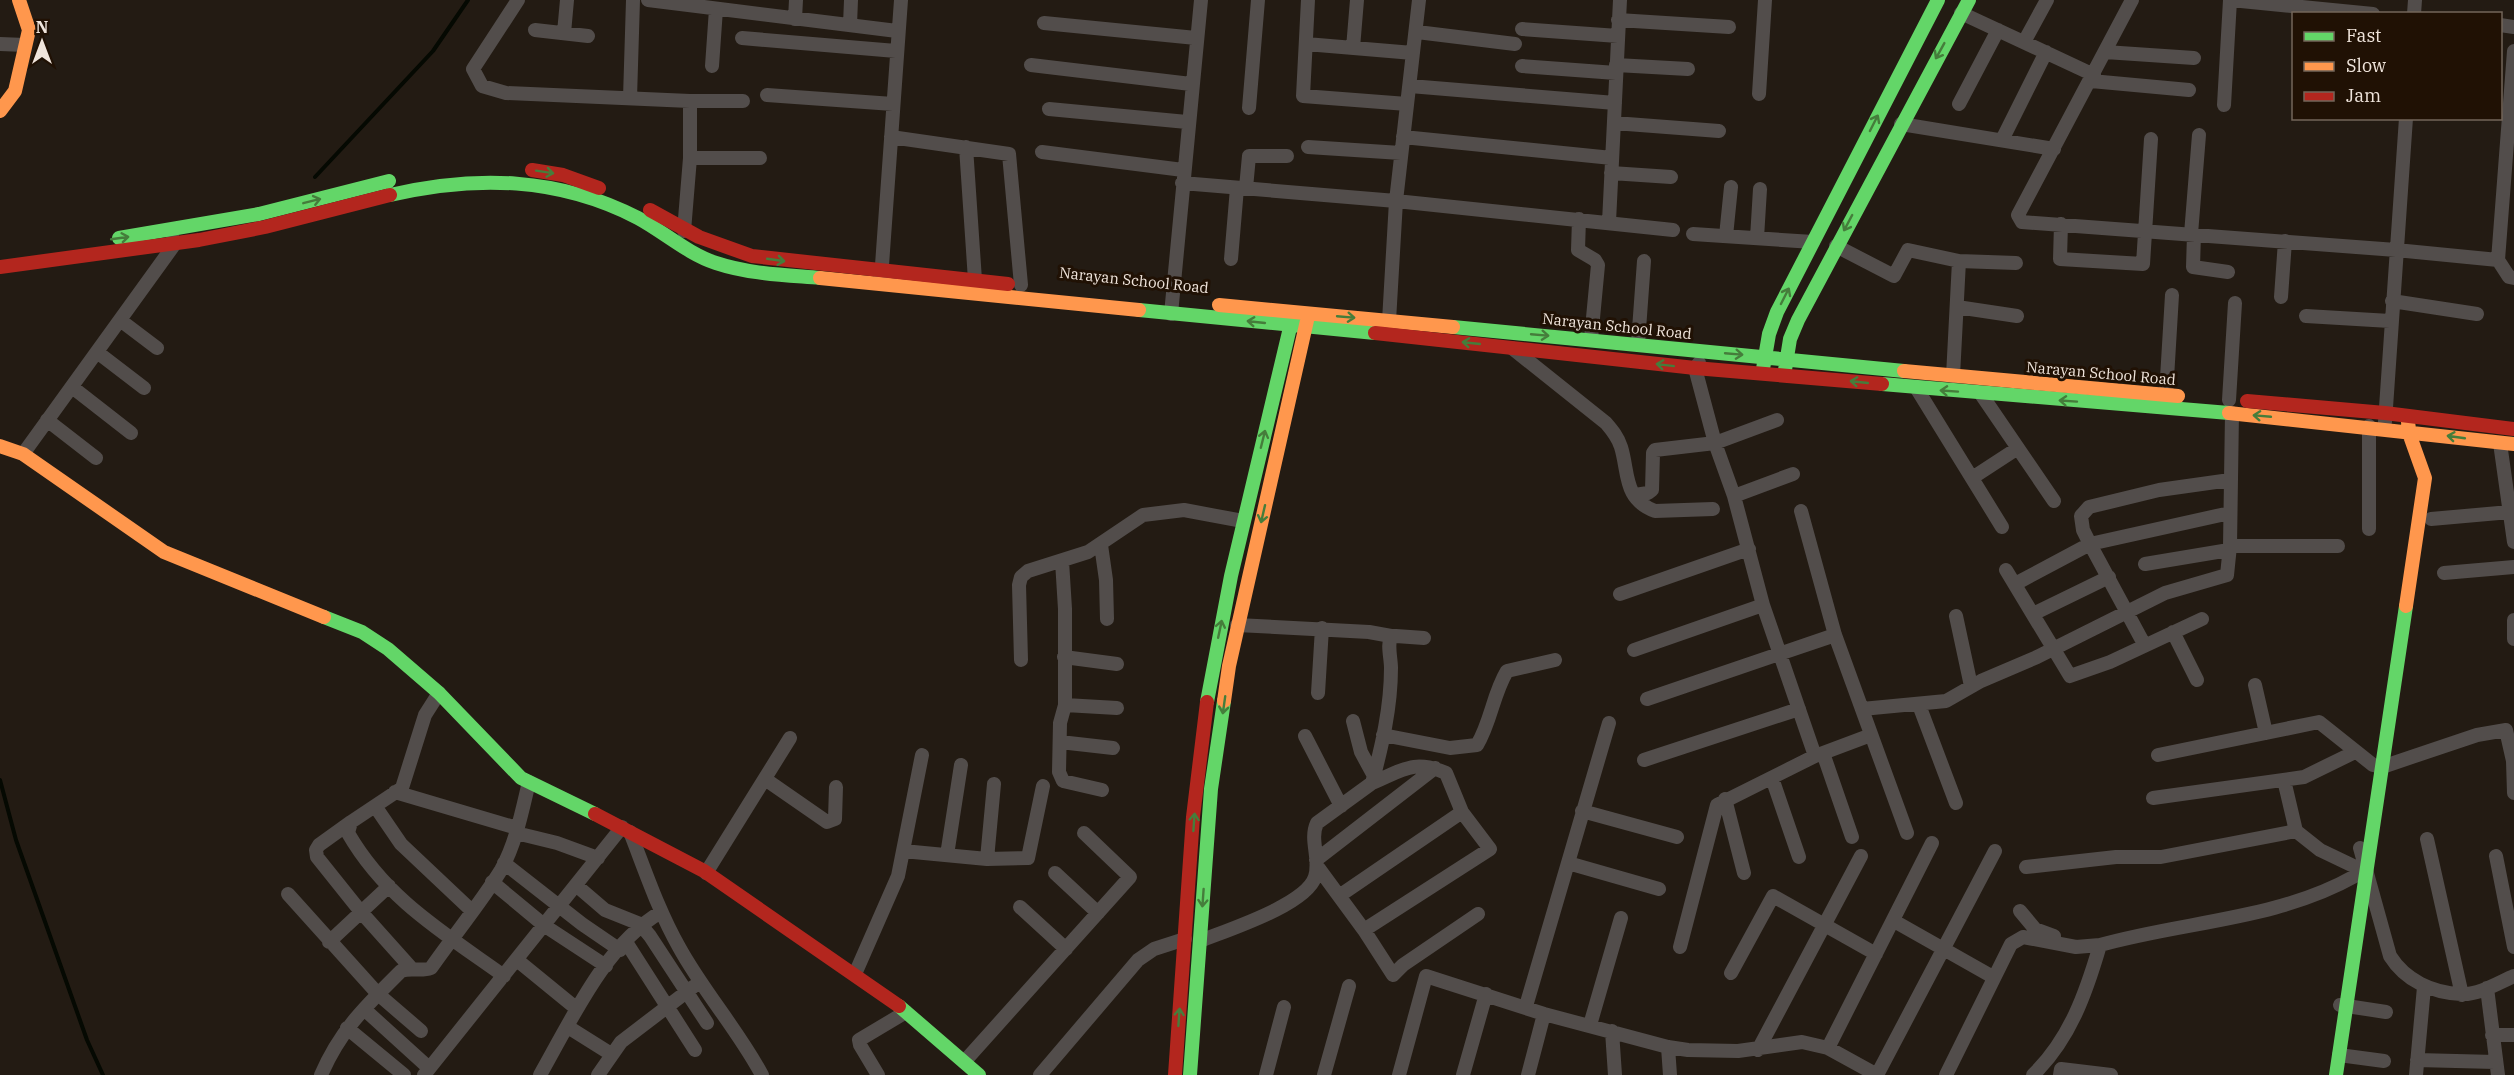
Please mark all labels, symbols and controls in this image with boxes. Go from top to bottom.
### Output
north arrow [12,12,72,72]
legend [2292,12,2502,120]
text: N [36,17,48,37]
text: Fast [2346,24,2381,47]
one-way arrow [1934,42,1946,59]
text: Slow [2346,54,2386,77]
text: Jam [2346,84,2381,107]
one-way arrow [1869,114,1881,132]
one-way arrow [535,167,555,178]
one-way arrow [302,194,321,206]
one-way arrow [1842,214,1854,232]
one-way arrow [110,233,130,244]
one-way arrow [765,254,785,265]
street label: Narayan School Road [1058,263,1210,297]
one-way arrow [1780,288,1791,306]
street label: Narayan School Road [1541,309,1693,343]
one-way arrow [1335,312,1355,323]
one-way arrow [1247,316,1267,327]
one-way arrow [1530,330,1550,341]
one-way arrow [1462,337,1482,348]
one-way arrow [1724,348,1744,359]
street label: Narayan School Road [2025,357,2177,389]
one-way arrow [1656,359,1676,370]
one-way arrow [1850,377,1870,388]
one-way arrow [1940,386,1960,397]
one-way arrow [2058,395,2078,406]
one-way arrow [2253,410,2273,421]
one-way arrow [1257,430,1269,449]
one-way arrow [2447,431,2466,442]
one-way arrow [1256,504,1268,523]
one-way arrow [1215,620,1226,639]
one-way arrow [1218,694,1229,714]
one-way arrow [1189,813,1200,833]
one-way arrow [1197,888,1208,908]
one-way arrow [1174,1007,1185,1027]

